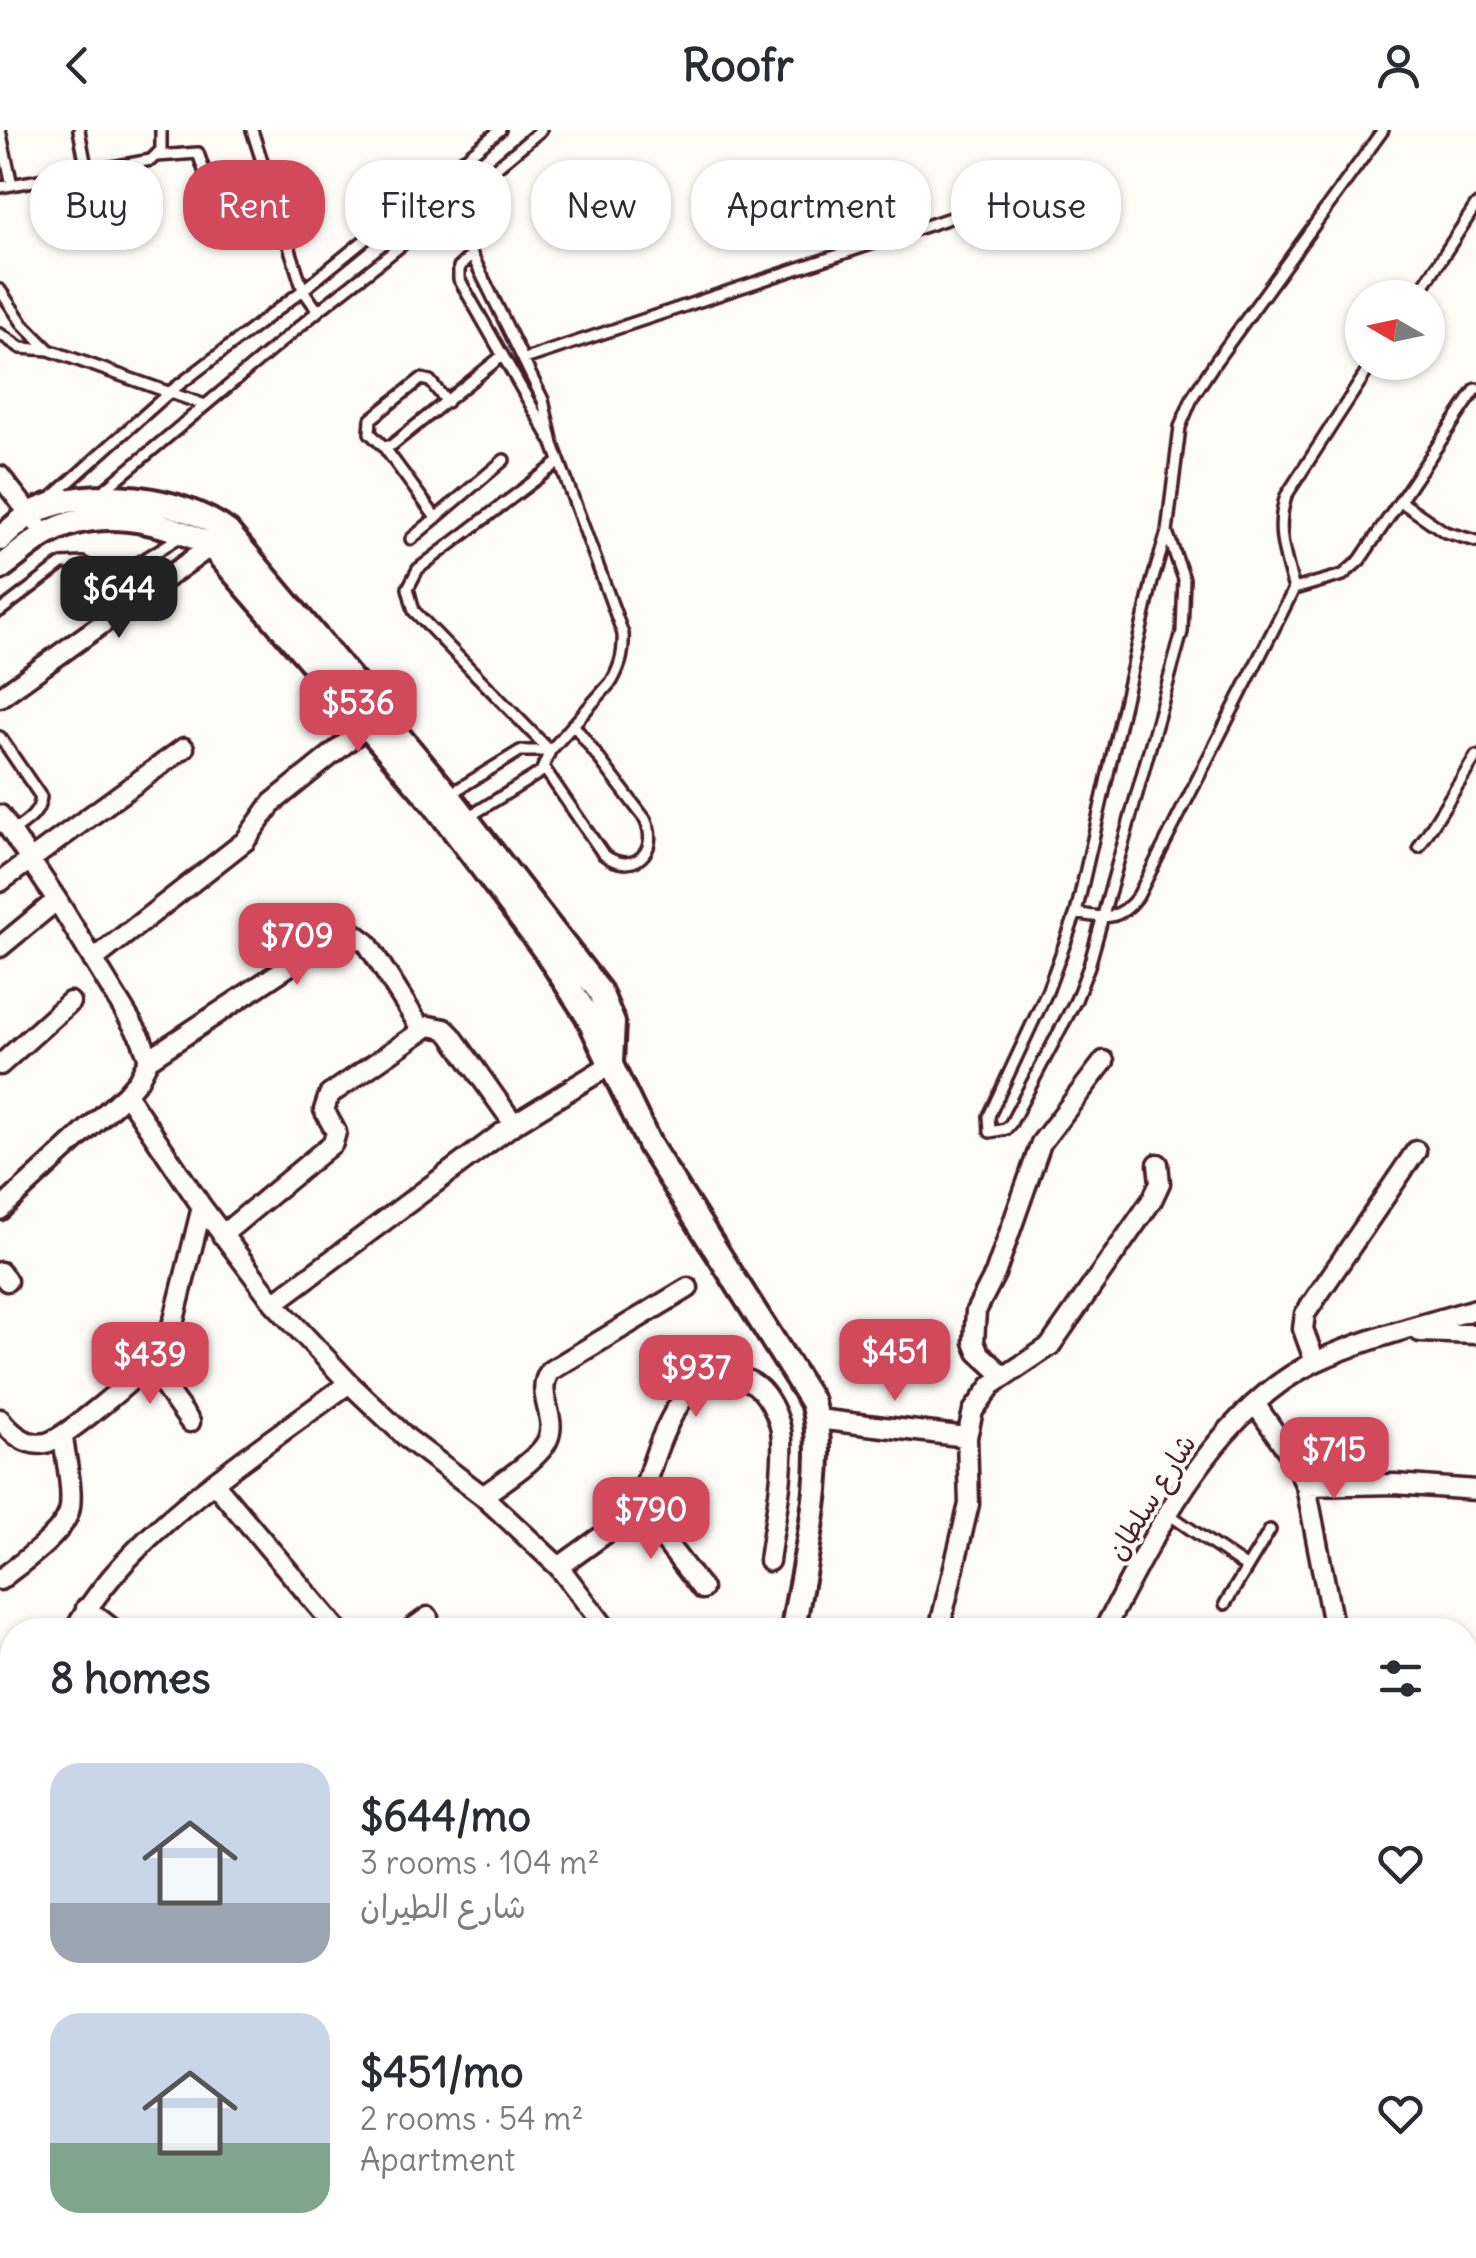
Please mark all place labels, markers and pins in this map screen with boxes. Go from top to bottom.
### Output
pin: $644 [60,556,178,641]
pin: $536 [299,670,417,755]
pin: $709 [238,903,356,988]
pin: $451 [836,1319,954,1404]
pin: $439 [91,1322,209,1407]
pin: $937 [637,1335,755,1420]
pin: $715 [1275,1417,1393,1502]
pin: $790 [592,1477,710,1562]

